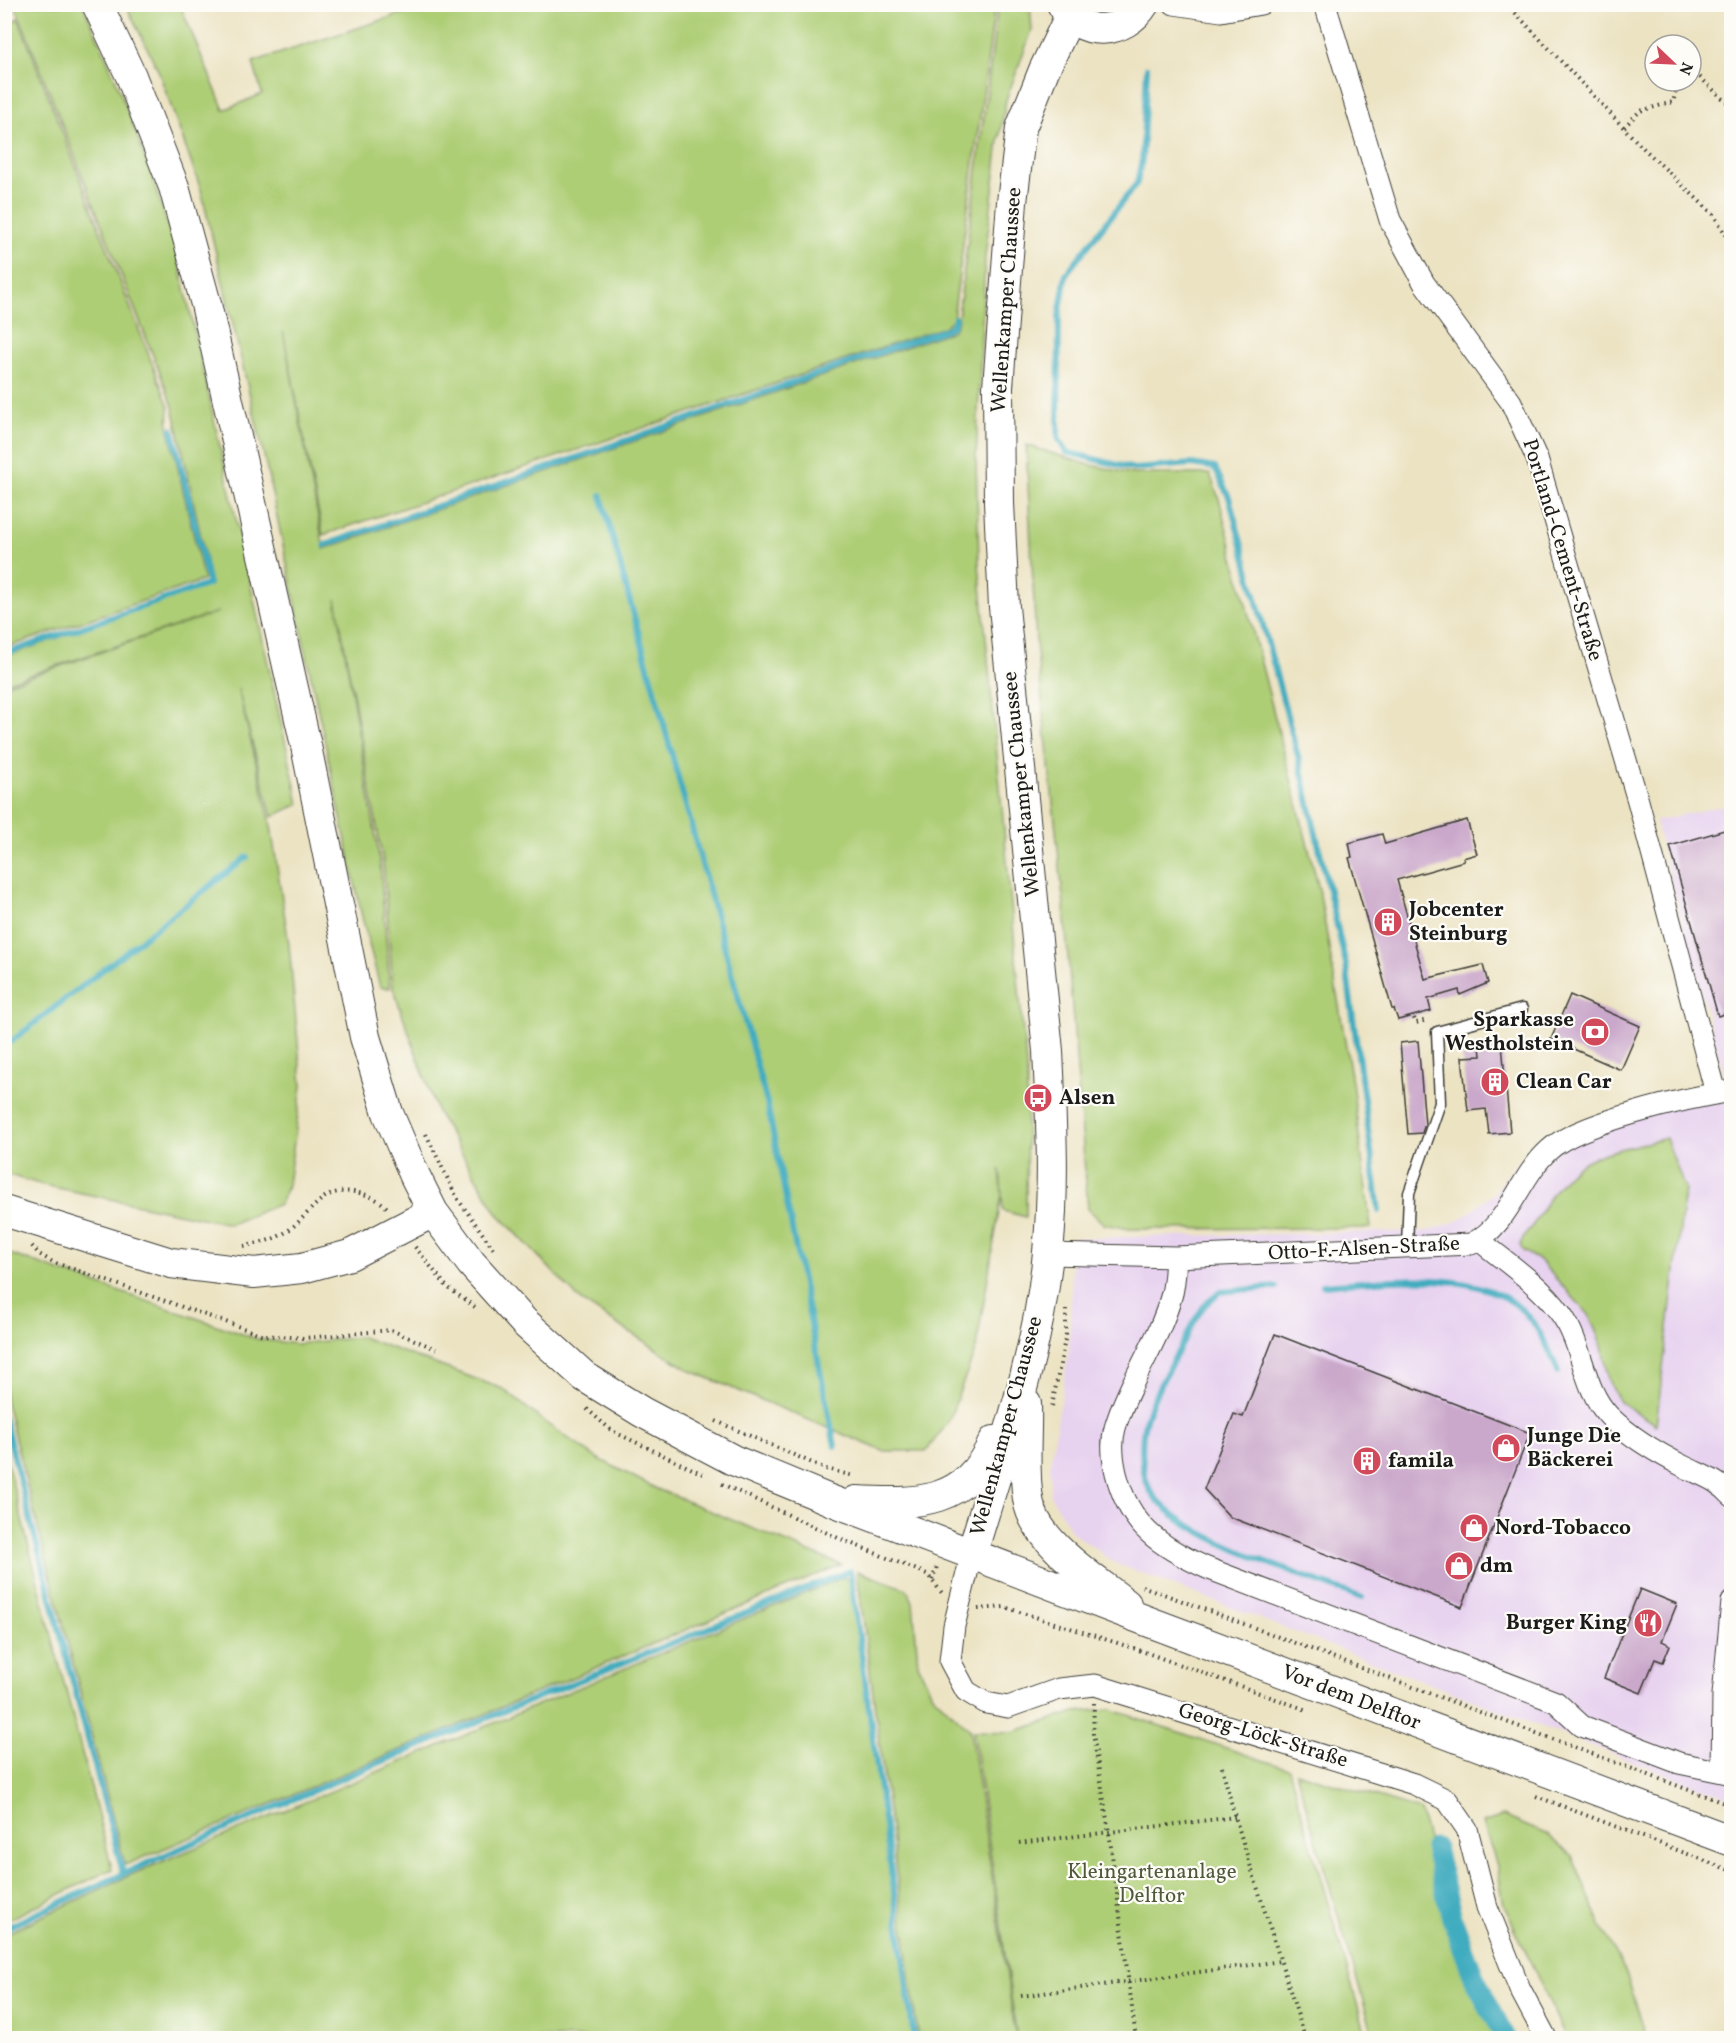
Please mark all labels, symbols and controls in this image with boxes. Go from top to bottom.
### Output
north arrow [1643,33,1703,93]
text: N [1672,58,1697,78]
street label: Wellenkamper Chaussee [985,186,1029,414]
street label: Portland-Cement-Straße [1514,435,1610,665]
street label: Wellenkamper Chaussee [996,670,1048,898]
place label: Jobcenter Steinburg [1408,896,1507,949]
building icon: Jobcenter Steinburg [1372,906,1404,938]
place label: Sparkasse Westholstein [1445,1006,1574,1059]
bank icon: Sparkasse Westholstein [1579,1016,1611,1048]
building icon: Clean Car [1479,1066,1511,1098]
place label: Clean Car [1516,1068,1612,1097]
bus stop icon: Alsen [1022,1082,1054,1114]
place label: Alsen [1059,1084,1116,1113]
street label: Otto-F.-Alsen-Straße [1267,1229,1461,1269]
street label: Wellenkamper Chaussee [964,1313,1050,1539]
place label: Junge Die Bäckerei [1526,1422,1621,1475]
shop icon: Junge Die Bäckerei [1490,1432,1522,1464]
building icon: famila [1351,1445,1383,1477]
place label: famila [1388,1447,1454,1476]
shop icon: Nord-Tobacco [1458,1512,1490,1544]
place label: Nord-Tobacco [1495,1514,1631,1543]
shop icon: dm [1443,1550,1475,1582]
place label: dm [1480,1552,1513,1581]
restaurant icon: Burger King [1632,1607,1664,1639]
place label: Burger King [1506,1609,1627,1638]
street label: Vor dem Delftor [1277,1658,1425,1738]
street label: Georg-Löck-Straße [1175,1696,1351,1776]
park label: Kleingartenanlage Delftor [1067,1858,1237,1911]

